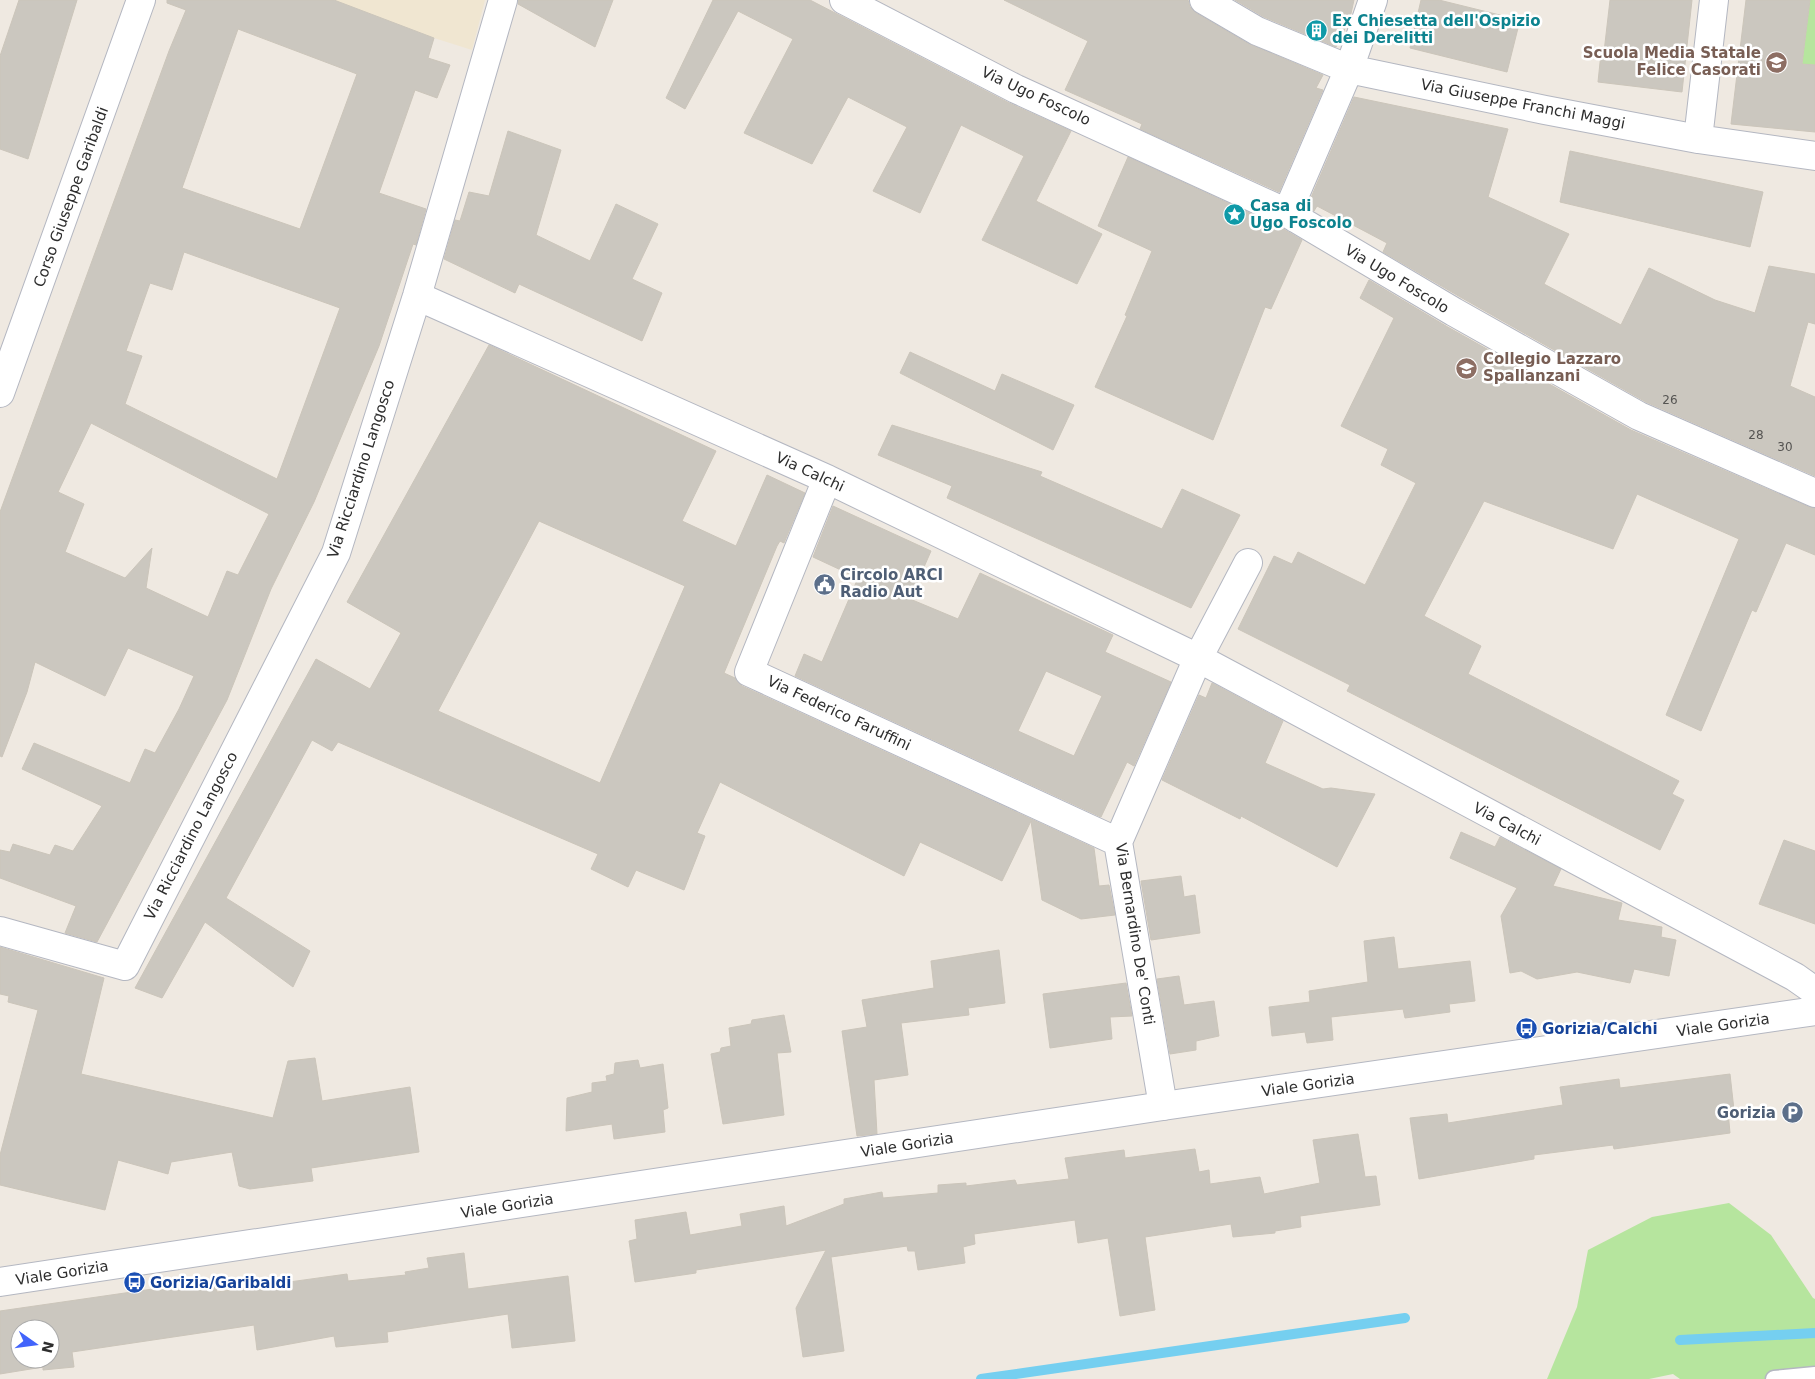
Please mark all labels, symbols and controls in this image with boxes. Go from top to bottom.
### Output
place label: Ex Chiesetta dell'Ospizio dei Derelitti [1332,12,1540,47]
building icon: Ex Chiesetta dell'Ospizio dei Derelitti [1304,18,1328,42]
place label: Scuola Media Statale Felice Casorati [1583,44,1761,79]
school or university icon: Scuola Media Statale Felice Casorati [1765,50,1789,74]
street label: Via Ugo Foscolo [979,63,1093,129]
street label: Via Giuseppe Franchi Maggi [1419,75,1627,133]
street label: Corso Giuseppe Garibaldi [30,104,112,290]
place label: Casa di Ugo Foscolo [1250,197,1352,232]
place icon: Casa di Ugo Foscolo [1222,203,1246,227]
street label: Via Ugo Foscolo [1342,241,1452,317]
place label: Collegio Lazzaro Spallanzani [1483,350,1621,385]
school or university icon: Collegio Lazzaro Spallanzani [1455,356,1479,380]
street label: Via Ricciardino Langosco [324,378,398,560]
house number: 26 [1662,393,1678,407]
house number: 28 [1748,428,1764,442]
house number: 30 [1777,440,1793,454]
street label: Via Calchi [773,448,847,496]
place label: Circolo ARCI Radio Aut [840,566,943,601]
public building icon: Circolo ARCI Radio Aut [812,572,836,596]
street label: Via Federico Faruffini [764,672,914,754]
street label: Via Ricciardino Langosco [141,749,241,923]
street label: Via Calchi [1470,799,1544,849]
street label: Via Bernardino De' Conti [1112,842,1158,1026]
street label: Viale Gorizia [1675,1010,1771,1040]
bus stop icon: Gorizia/Calchi [1514,1017,1538,1041]
place label: Gorizia/Calchi [1542,1020,1658,1038]
street label: Viale Gorizia [1260,1070,1356,1100]
parking icon: Gorizia [1780,1101,1804,1125]
place label: Gorizia [1717,1104,1776,1122]
street label: Viale Gorizia [859,1129,955,1161]
street label: Viale Gorizia [459,1190,555,1222]
street label: Viale Gorizia [14,1257,110,1289]
bus stop icon: Gorizia/Garibaldi [122,1271,146,1295]
place label: Gorizia/Garibaldi [150,1274,291,1292]
north arrow [10,1319,60,1369]
text: N [38,1340,57,1355]

